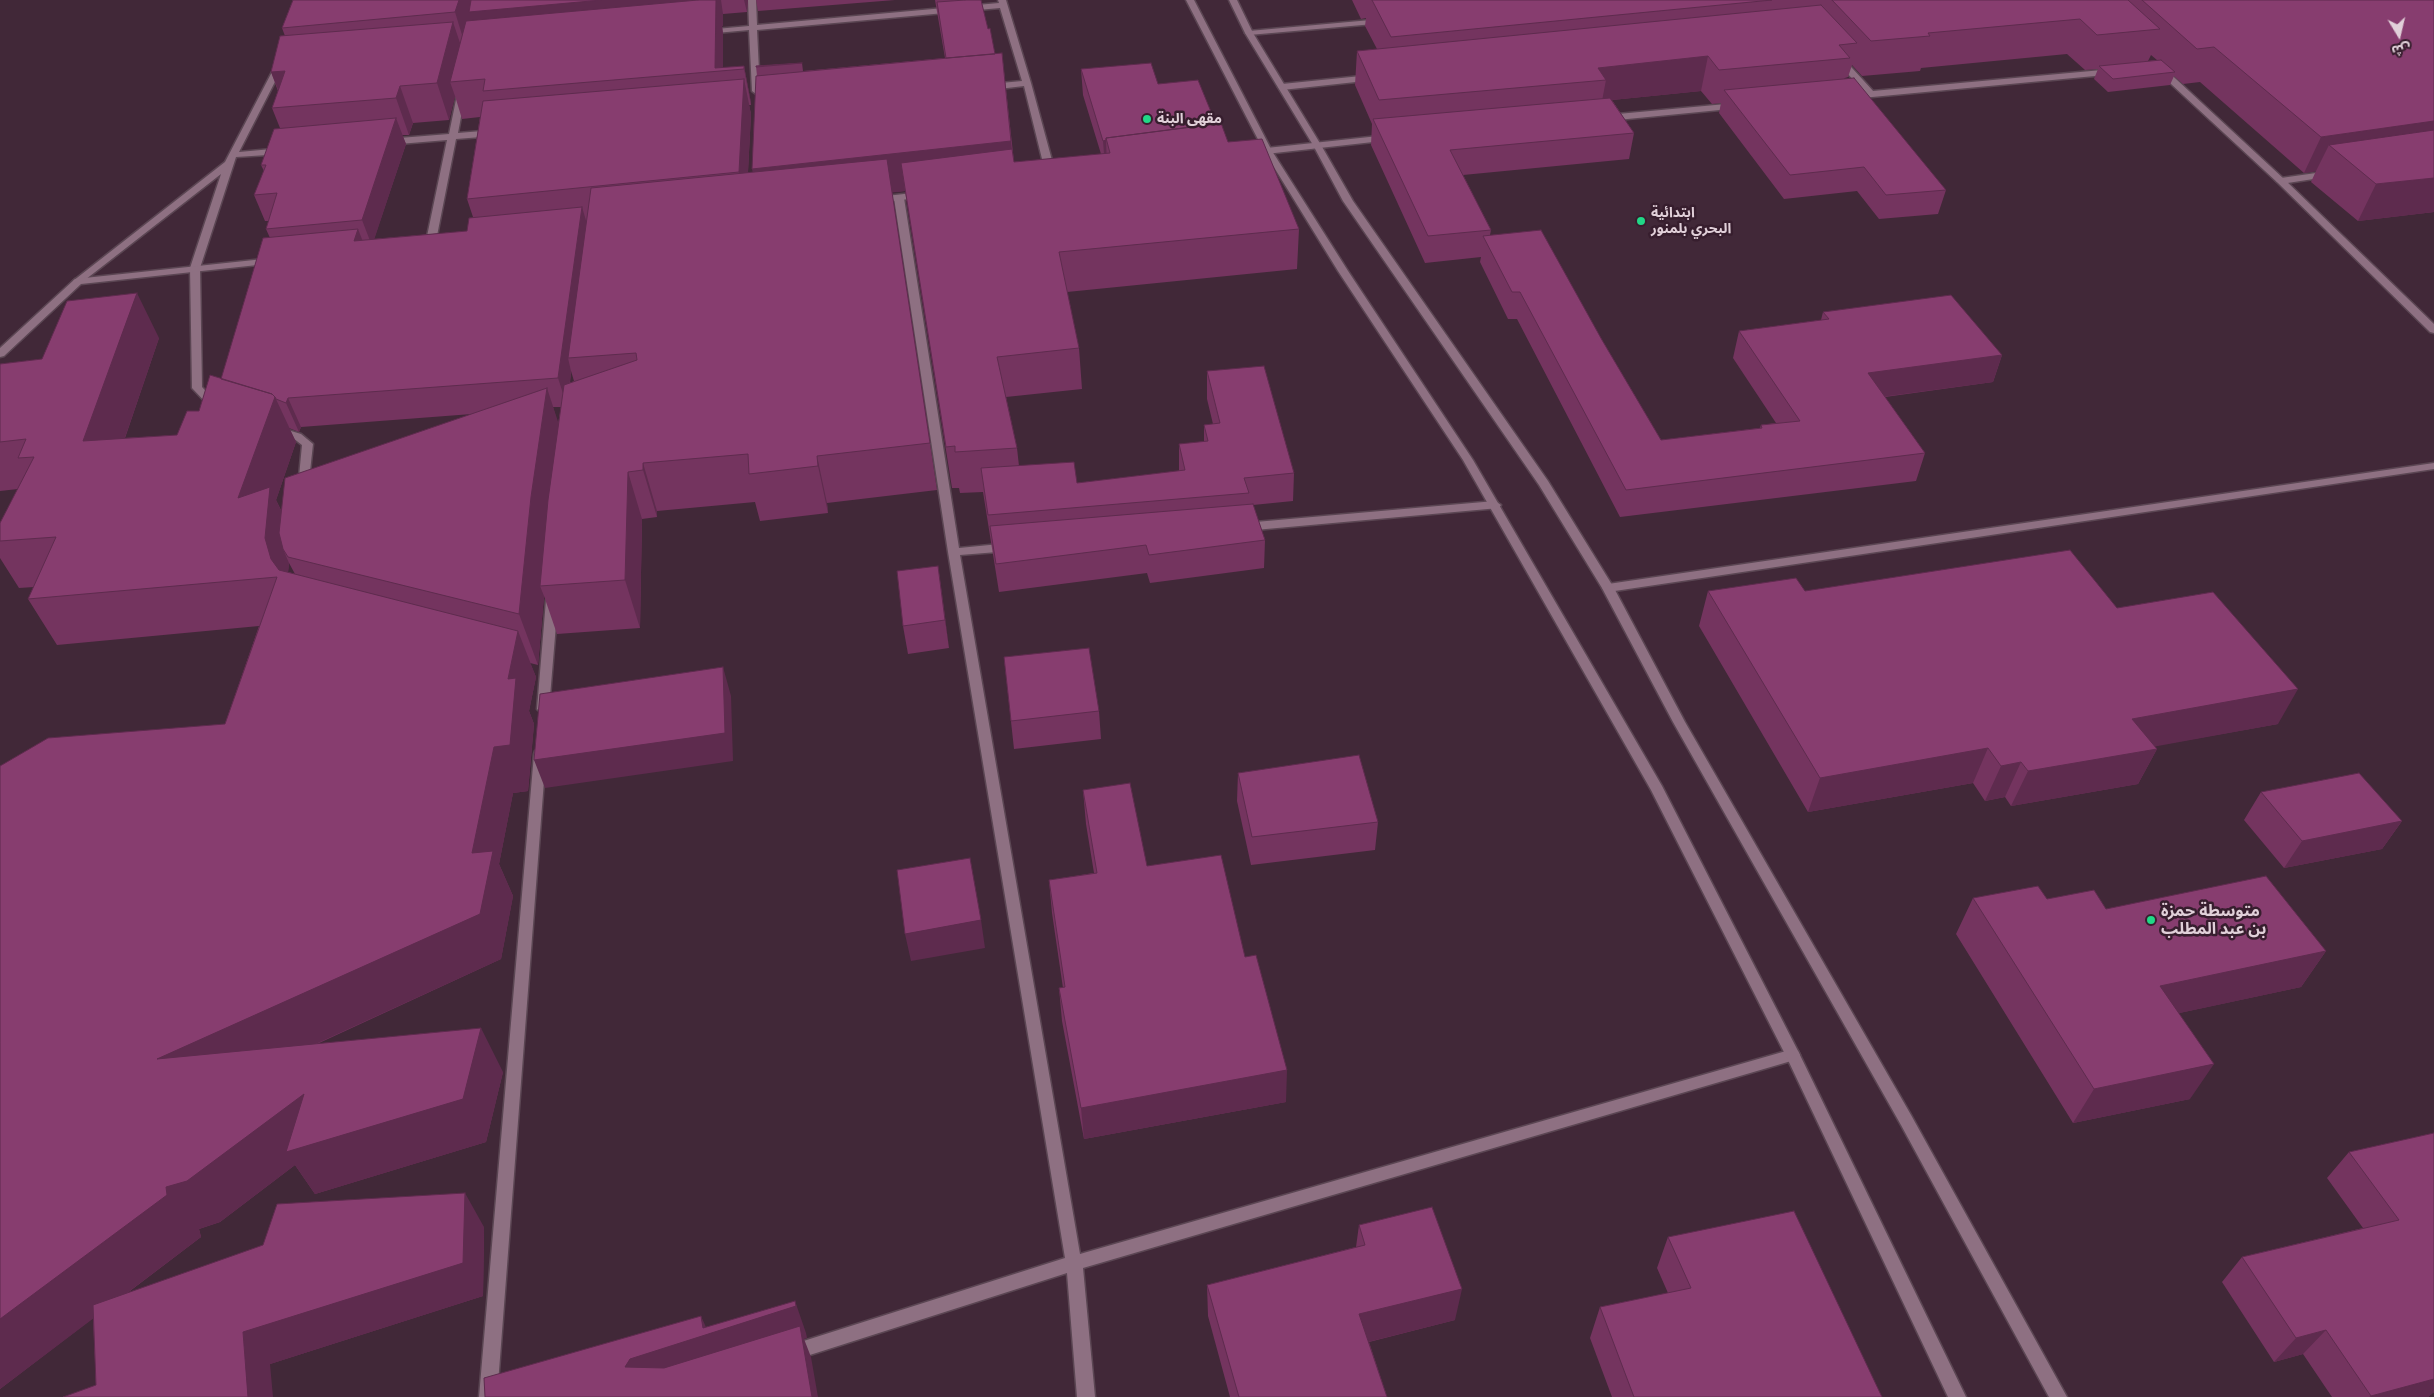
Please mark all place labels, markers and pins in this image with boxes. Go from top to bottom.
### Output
place label: مقهى البنة [1157,111,1222,127]
marker: مقهى البنة [1141,113,1153,125]
place label: ابتدائية البحري بلمنور [1651,205,1731,238]
marker: ابتدائية البحري بلمنور [1635,215,1647,227]
place label: متوسطة حمزة بن عبد المطلب [2161,901,2266,939]
marker: متوسطة حمزة بن عبد المطلب [2145,914,2157,926]

